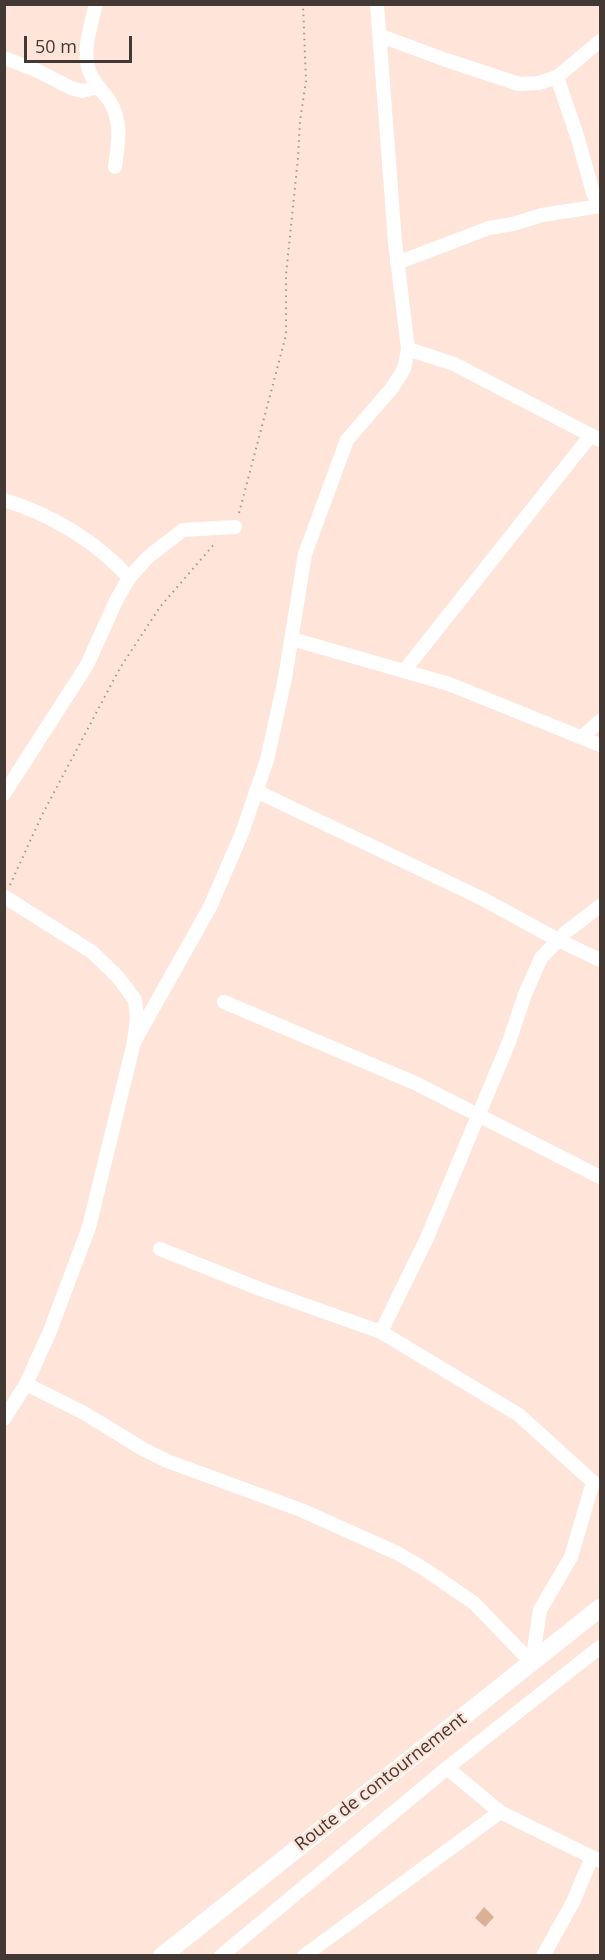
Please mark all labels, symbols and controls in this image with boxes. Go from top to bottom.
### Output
scale bar [27,24,135,62]
text: 50 m [35,34,77,58]
street label: Route de contournement [291,1708,471,1856]

